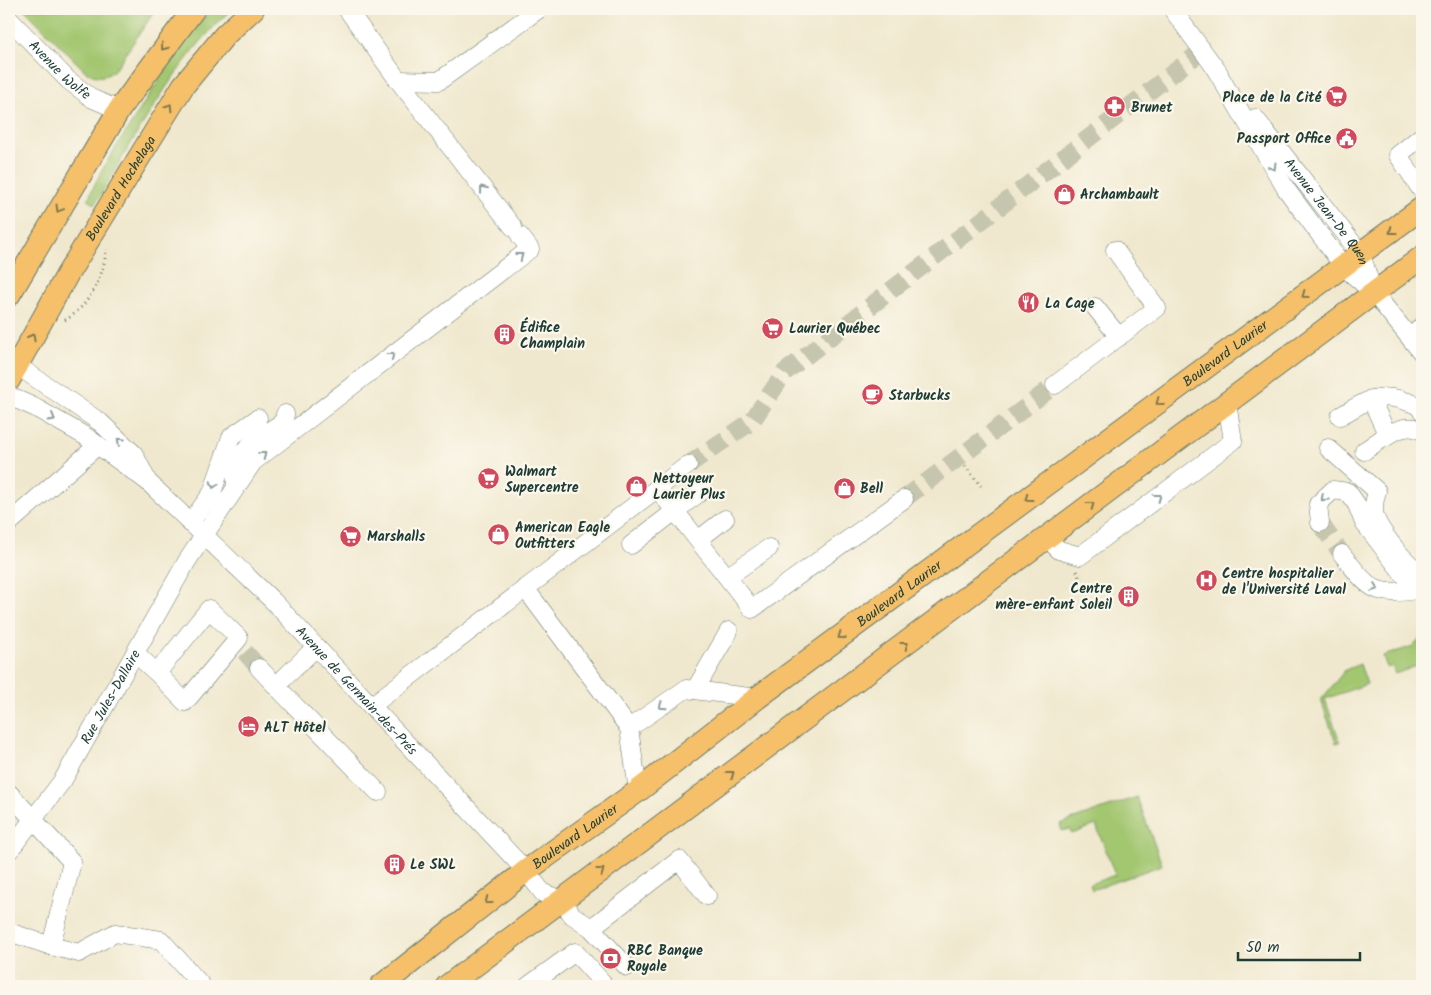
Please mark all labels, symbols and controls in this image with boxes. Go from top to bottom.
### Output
street label: Avenue Wolfe [23,35,96,106]
one-way arrow [161,41,169,50]
supermarket icon: Place de la Cité [1325,85,1349,109]
place label: Place de la Cité [1222,87,1322,109]
pharmacy icon: Brunet [1103,95,1127,119]
place label: Brunet [1131,97,1173,119]
one-way arrow [163,104,173,113]
public building icon: Passport Office [1335,126,1359,150]
place label: Passport Office [1237,128,1331,150]
street label: Boulevard Hochelaga [80,131,162,246]
street label: Avenue Jean-De Quen [1278,153,1374,268]
one-way arrow [1267,161,1277,170]
shop icon: Archambault [1052,182,1076,206]
place label: Archambault [1080,184,1160,206]
one-way arrow [480,185,489,195]
one-way arrow [55,204,65,213]
one-way arrow [1388,225,1398,234]
one-way arrow [514,254,523,262]
one-way arrow [1302,290,1311,298]
restaurant icon: La Cage [1017,291,1041,315]
place label: La Cage [1045,293,1095,315]
street label: Boulevard Laurier [1178,314,1274,393]
supermarket icon: Laurier Québec [761,316,785,340]
place label: Édifice Champlain [520,317,585,355]
place label: Laurier Québec [789,318,881,340]
building icon: Édifice Champlain [492,323,516,347]
one-way arrow [26,333,36,342]
one-way arrow [385,353,394,361]
cafe icon: Starbucks [861,383,885,407]
place label: Starbucks [889,385,951,407]
one-way arrow [1155,396,1165,405]
one-way arrow [47,411,56,421]
one-way arrow [117,438,126,447]
one-way arrow [257,452,266,460]
place label: Walmart Supercentre [505,461,579,499]
supermarket icon: Walmart Supercentre [477,467,501,491]
place label: Nettoyeur Laurier Plus [653,468,726,506]
shop icon: Nettoyeur Laurier Plus [625,474,649,498]
shop icon: Bell [832,476,856,500]
place label: Bell [860,478,883,500]
one-way arrow [210,480,220,488]
one-way arrow [1024,492,1034,501]
one-way arrow [1321,492,1330,501]
one-way arrow [1152,495,1161,503]
one-way arrow [1085,502,1095,511]
place label: American Eagle Outfitters [515,517,610,555]
shop icon: American Eagle Outfitters [487,523,511,547]
supermarket icon: Marshalls [339,524,363,548]
place label: Marshalls [367,526,426,548]
street label: Boulevard Laurier [852,555,948,633]
place label: Centre hospitalier de l'Université Laval [1222,563,1346,601]
hospital icon: Centre hospitalier de l'Université Laval [1194,569,1218,593]
place label: Centre mère-enfant Soleil [996,578,1112,616]
one-way arrow [1370,582,1379,592]
building icon: Centre mère-enfant Soleil [1116,584,1140,608]
street label: Avenue de Germain-des-Prés [290,621,422,761]
one-way arrow [838,630,847,638]
one-way arrow [899,642,908,650]
street label: Rue Jules-Dallaire [75,645,147,749]
one-way arrow [658,700,667,709]
hotel icon: ALT Hôtel [236,715,260,739]
place label: ALT Hôtel [264,717,326,739]
one-way arrow [725,772,734,780]
street label: Boulevard Laurier [528,798,624,875]
building icon: Le SWL [382,852,406,876]
place label: Le SWL [410,854,456,876]
one-way arrow [595,868,605,877]
one-way arrow [485,896,494,904]
scale bar [1238,930,1361,962]
text: 50 m [1246,936,1280,960]
place label: RBC Banque Royale [627,940,703,978]
bank icon: RBC Banque Royale [599,946,623,970]

